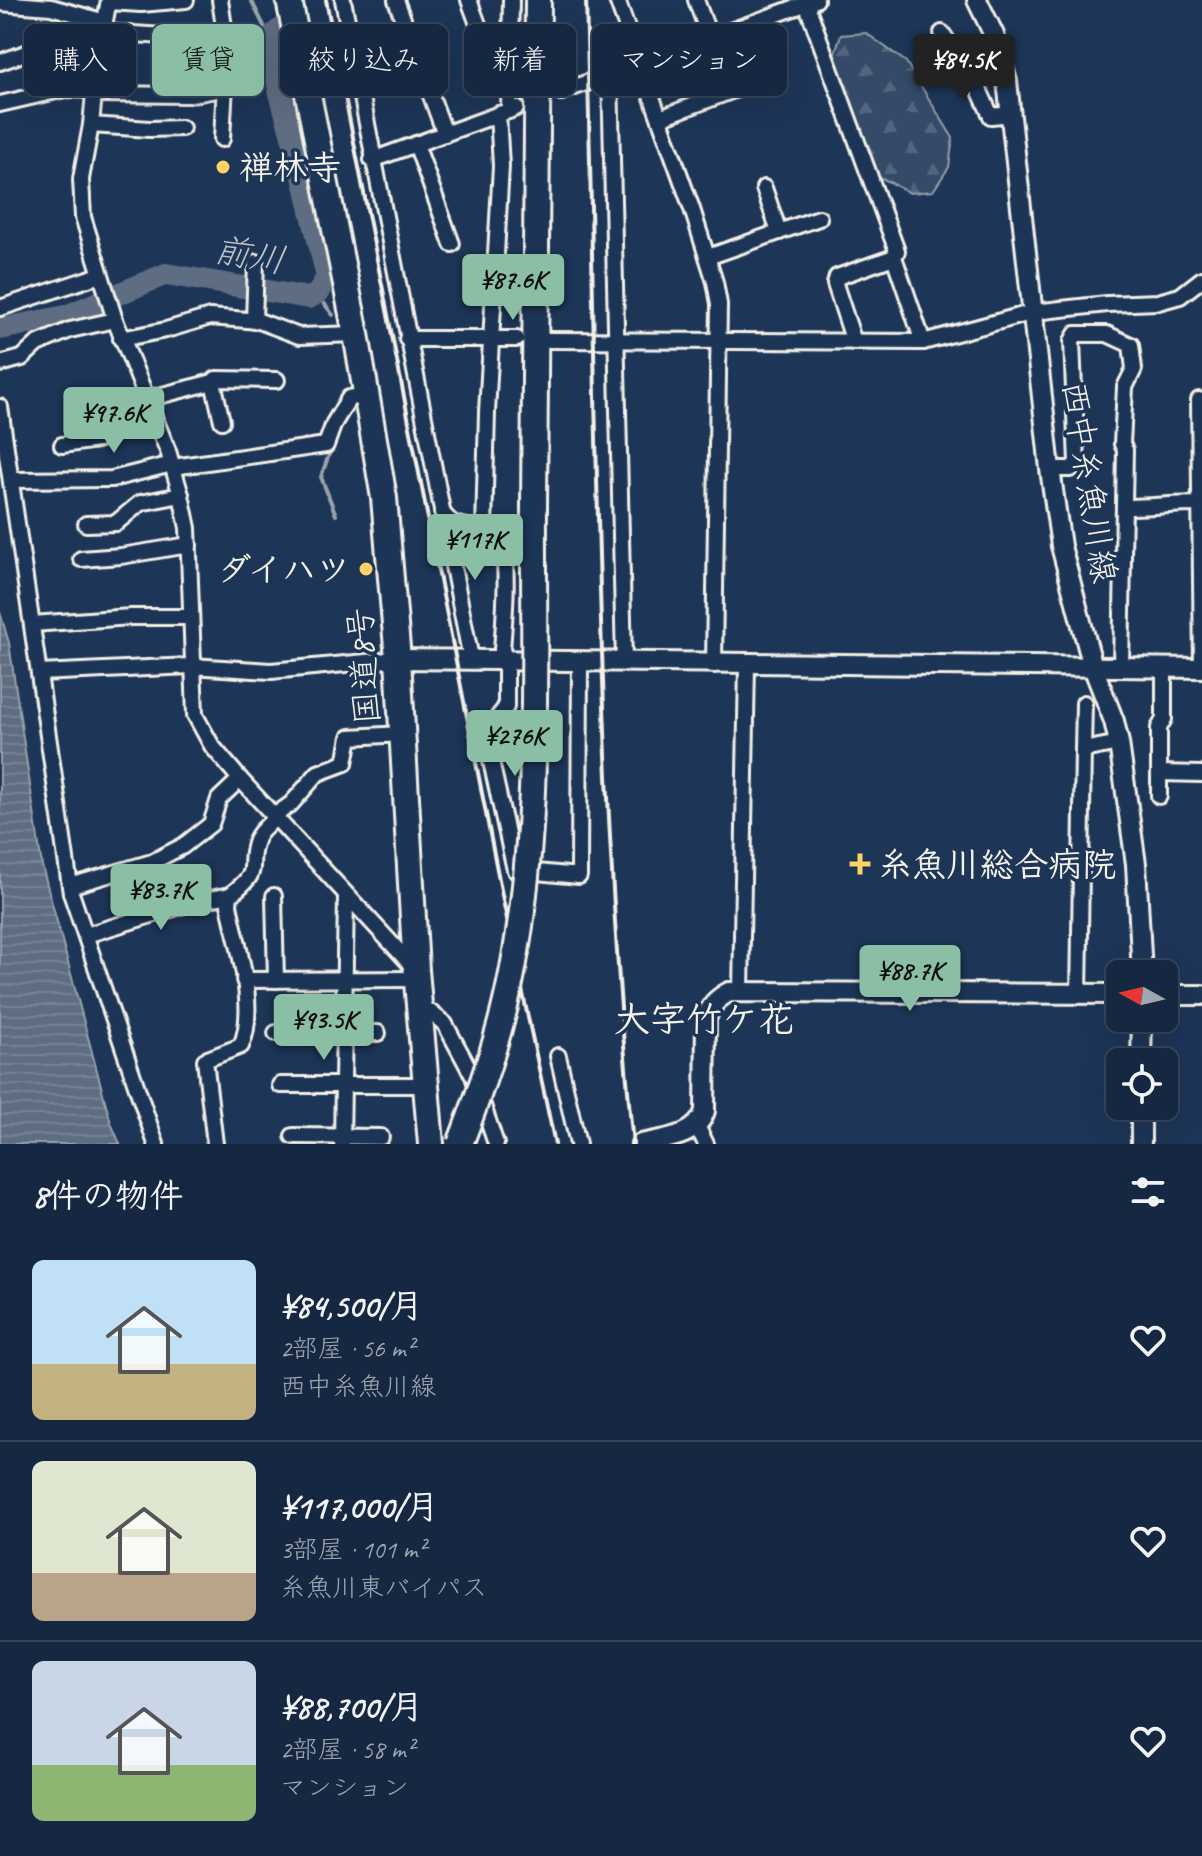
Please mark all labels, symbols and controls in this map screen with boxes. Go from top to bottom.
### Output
chip: 購入 [24,24,136,96]
chip: 賃貸 [152,24,264,96]
chip: 絞り込み [280,24,448,96]
chip: 新着 [464,24,576,96]
chip: マンション [592,24,787,96]
pin: ¥84.5K [899,34,1029,102]
text: ¥84.5K [932,43,996,76]
place label: 禅林寺 [239,146,341,189]
marker: 禅林寺 [214,158,232,176]
water label: 前川 [210,226,289,284]
pin: ¥87.6K [448,254,578,322]
text: ¥87.6K [480,263,546,296]
street label: 西中糸魚川線 [1052,378,1127,586]
pin: ¥97.6K [49,387,179,455]
text: ¥97.6K [81,396,147,429]
pin: ¥117K [419,514,531,582]
text: ¥117K [445,523,505,556]
place label: ダイハツ [217,548,350,591]
marker: ダイハツ [357,560,375,578]
street label: 国道8号 [338,606,389,726]
pin: ¥276K [459,710,571,778]
text: ¥276K [485,719,545,752]
place label: 糸魚川総合病院 [878,843,1116,886]
marker: 糸魚川総合病院 [849,853,871,875]
pin: ¥83.7K [96,864,226,932]
text: ¥83.7K [128,873,194,906]
pin: ¥88.7K [845,945,975,1013]
text: ¥88.7K [877,954,943,987]
north arrow [1106,960,1178,1032]
map controls [1106,960,1178,1120]
pin: ¥93.5K [259,994,389,1062]
district label: 大字竹ケ花 [614,996,794,1042]
text: ¥93.5K [292,1003,356,1036]
button: locate [1106,1048,1178,1120]
icon: filters [1126,1170,1170,1214]
text: 8件の物件 [32,1174,183,1217]
text: ¥84,500/月 [280,1284,423,1327]
icon: home [96,1292,192,1388]
icon: heart [1126,1318,1170,1362]
text: 2部屋 · 56 m² [280,1332,414,1365]
text: 西中糸魚川線 [280,1370,436,1403]
text: ¥117,000/月 [280,1485,439,1528]
icon: home [96,1493,192,1589]
icon: heart [1126,1519,1170,1563]
text: 3部屋 · 101 m² [280,1533,425,1566]
text: 糸魚川東バイパス [280,1571,487,1604]
text: ¥88,700/月 [280,1685,424,1728]
icon: home [96,1693,192,1789]
icon: heart [1126,1719,1170,1763]
text: 2部屋 · 58 m² [280,1733,414,1766]
text: マンション [280,1771,409,1804]

